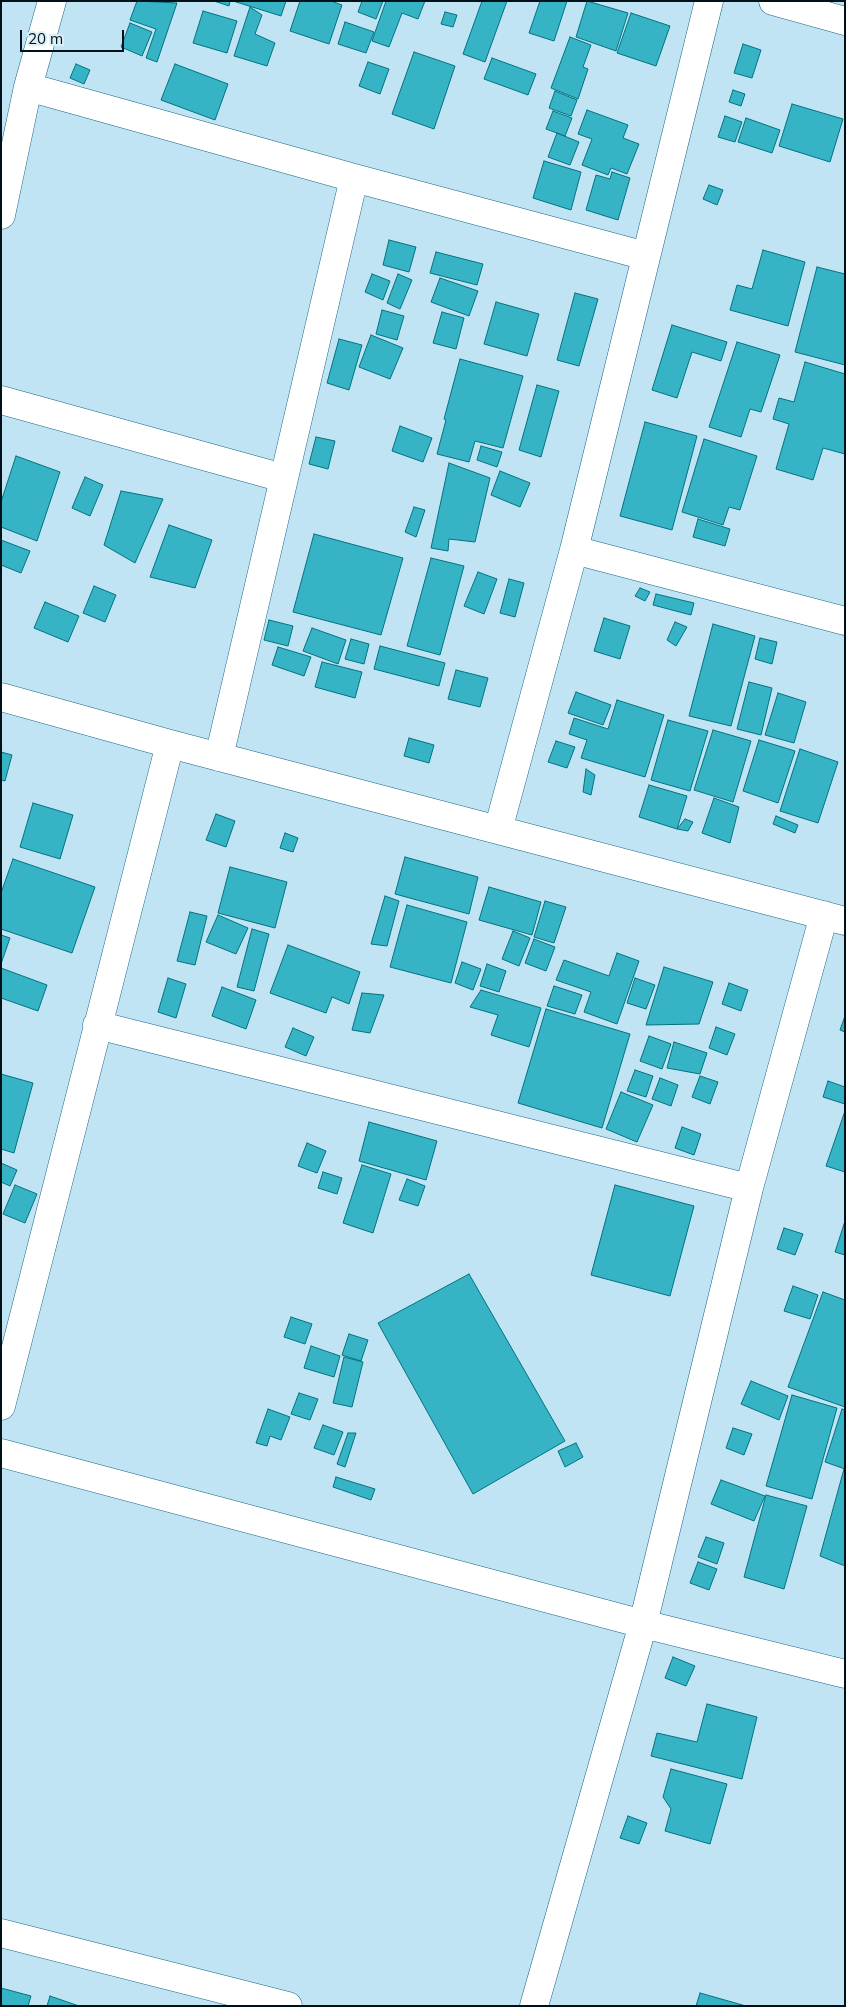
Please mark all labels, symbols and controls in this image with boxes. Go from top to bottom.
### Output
scale bar [22,20,126,52]
text: 20 m [28,29,63,48]

